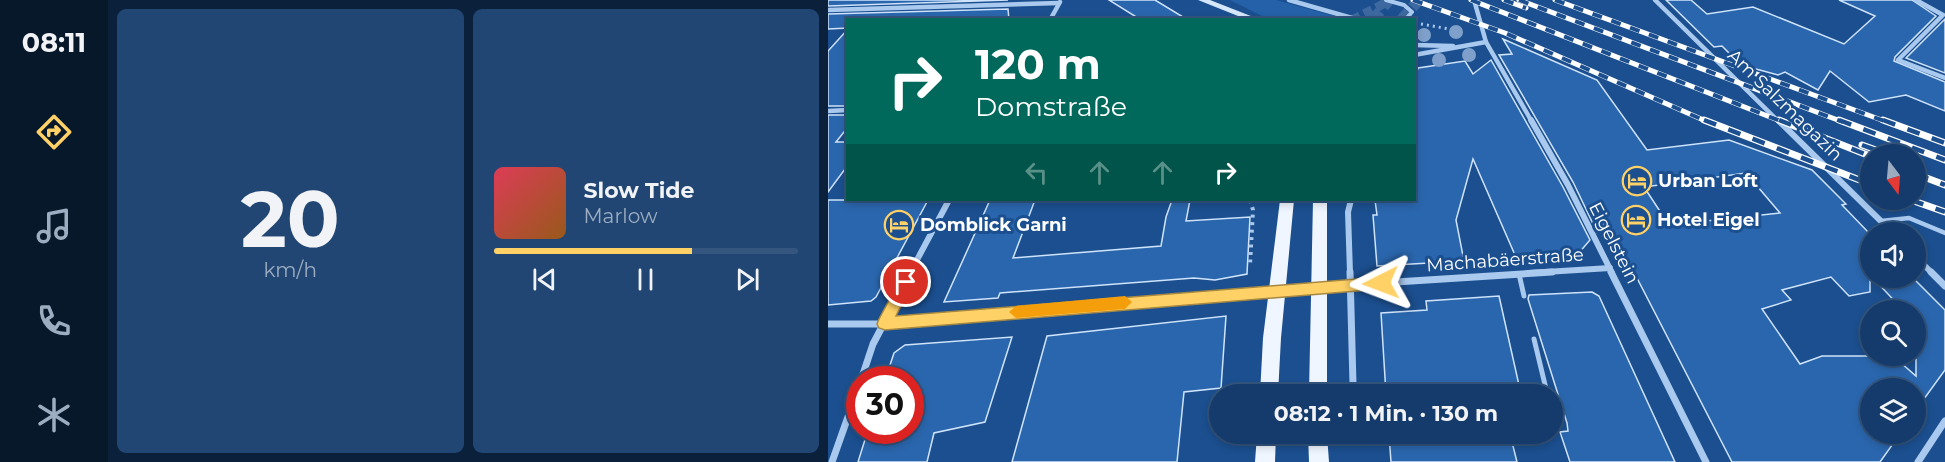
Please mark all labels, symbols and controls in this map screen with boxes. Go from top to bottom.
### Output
text: 08:11 [22,26,86,59]
text: 120 m [975,38,1101,90]
icon: right [876,42,954,120]
street label: Am Salzmagazin [1723,45,1847,165]
text: Domstraße [975,90,1127,123]
icon: directions [33,111,75,153]
north arrow [1860,144,1926,210]
map controls [1860,144,1926,444]
icon: left [1020,156,1053,189]
icon: ahead [1083,156,1116,189]
icon: ahead [1146,156,1179,189]
icon: right [1209,156,1242,189]
hotel icon: Urban Loft [1621,165,1653,197]
place label: Urban Loft [1658,170,1758,192]
text: 20 [241,171,340,267]
text: Slow Tide [584,177,694,204]
street label: Eigelstein [1584,199,1644,287]
text: Marlow [584,204,657,228]
hotel icon: Hotel Eigel [1620,204,1652,236]
icon: music [33,205,75,247]
hotel icon: Domblick Garni [883,209,915,241]
place label: Hotel Eigel [1657,209,1760,231]
place label: Domblick Garni [920,214,1067,236]
button: sound [1860,222,1926,288]
street label: Machabäerstraße [1426,244,1584,276]
position arrow [1349,251,1413,315]
pin [880,256,931,307]
text: km/h [264,258,317,282]
icon: previous [528,263,561,296]
icon: pause [629,263,662,296]
icon: next [731,263,764,296]
icon: arrive [889,265,922,298]
icon: phone [33,300,75,342]
button: search [1860,300,1926,366]
speed limit sign: 30 [846,366,924,444]
button: layers [1860,378,1926,444]
icon: climate [33,394,75,436]
text: 08:12 · 1 Min. · 130 m [1274,400,1498,427]

